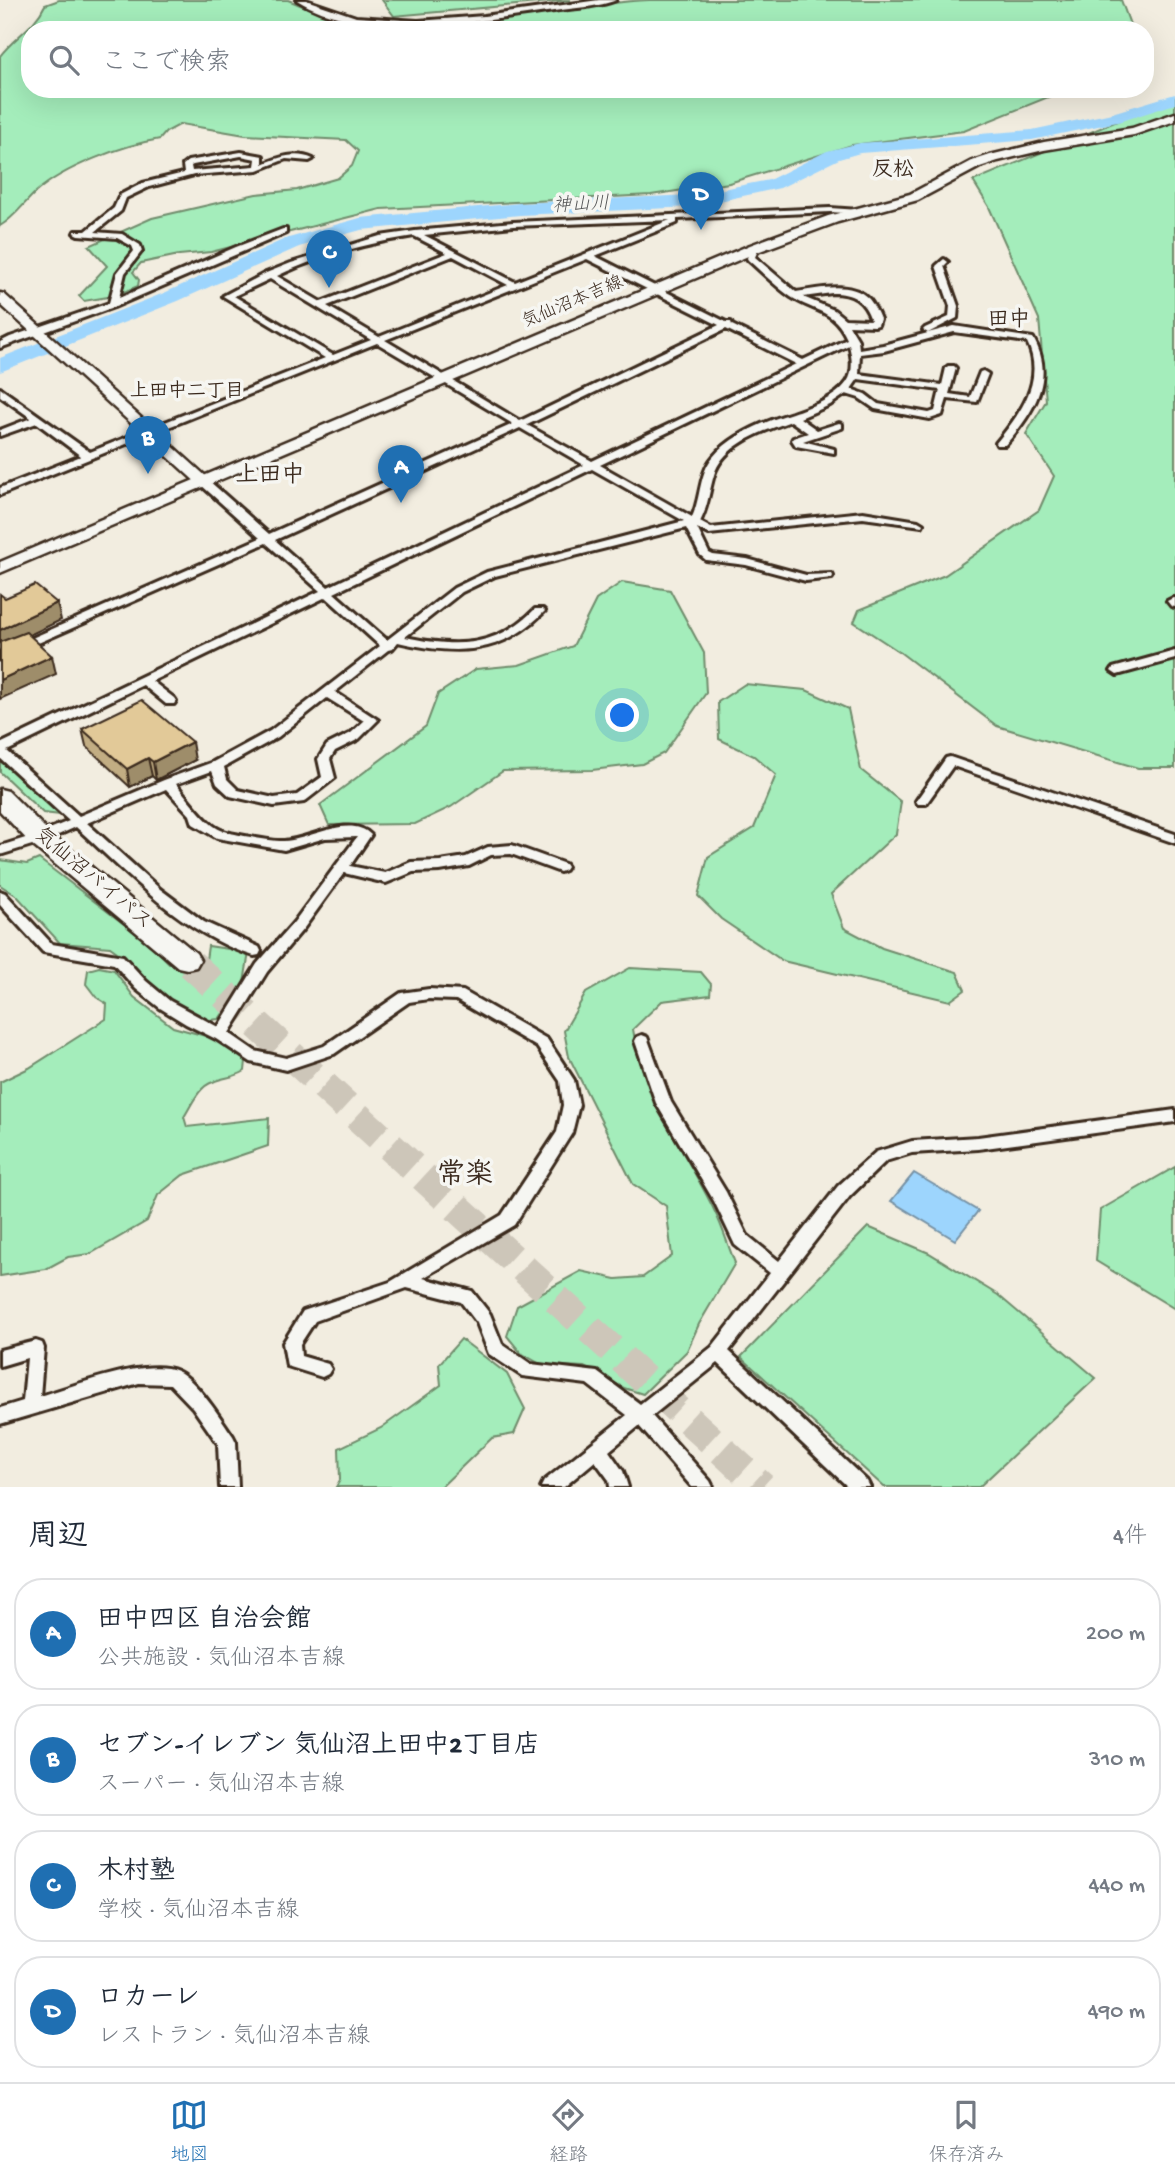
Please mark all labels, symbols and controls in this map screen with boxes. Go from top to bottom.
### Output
search box [21,21,1154,98]
icon: search [45,41,83,79]
text: ここで検索 [101,49,231,80]
district label: 反松 [872,158,914,184]
pin: D [678,172,724,230]
water label: 神山川 [552,192,610,219]
pin: C [306,230,352,288]
street label: 気仙沼本吉線 [519,271,627,334]
district label: 田中 [988,307,1030,334]
district label: 上田中二丁目 [130,380,244,404]
pin: B [125,416,171,474]
pin: A [378,445,424,503]
district label: 上田中 [236,462,305,490]
your location [605,698,639,732]
street label: 気仙沼バイパス [28,823,157,937]
district label: 常楽 [437,1158,493,1193]
text: 周辺 [28,1521,88,1556]
text: 4件 [1113,1524,1147,1551]
text: 田中四区 自治会館 [97,1606,311,1637]
text: A [46,1621,60,1648]
text: 200 m [1086,1621,1145,1648]
text: 公共施設 · 気仙沼本吉線 [97,1646,345,1673]
text: セブン-イレブン 気仙沼上田中2丁目店 [97,1732,540,1763]
text: B [47,1747,59,1774]
text: 310 m [1089,1747,1145,1774]
text: スーパー · 気仙沼本吉線 [97,1772,344,1799]
text: 木村塾 [97,1858,175,1889]
text: C [47,1873,59,1900]
text: 440 m [1088,1873,1145,1900]
text: 学校 · 気仙沼本吉線 [97,1898,299,1925]
text: ロカーレ [97,1984,200,2015]
text: D [46,1999,61,2026]
text: 490 m [1088,1999,1145,2026]
text: レストラン · 気仙沼本吉線 [97,2024,370,2051]
tab: 地図 [170,2096,209,2168]
tab: 経路 [549,2096,588,2168]
tab: 保存済み [928,2096,1005,2168]

